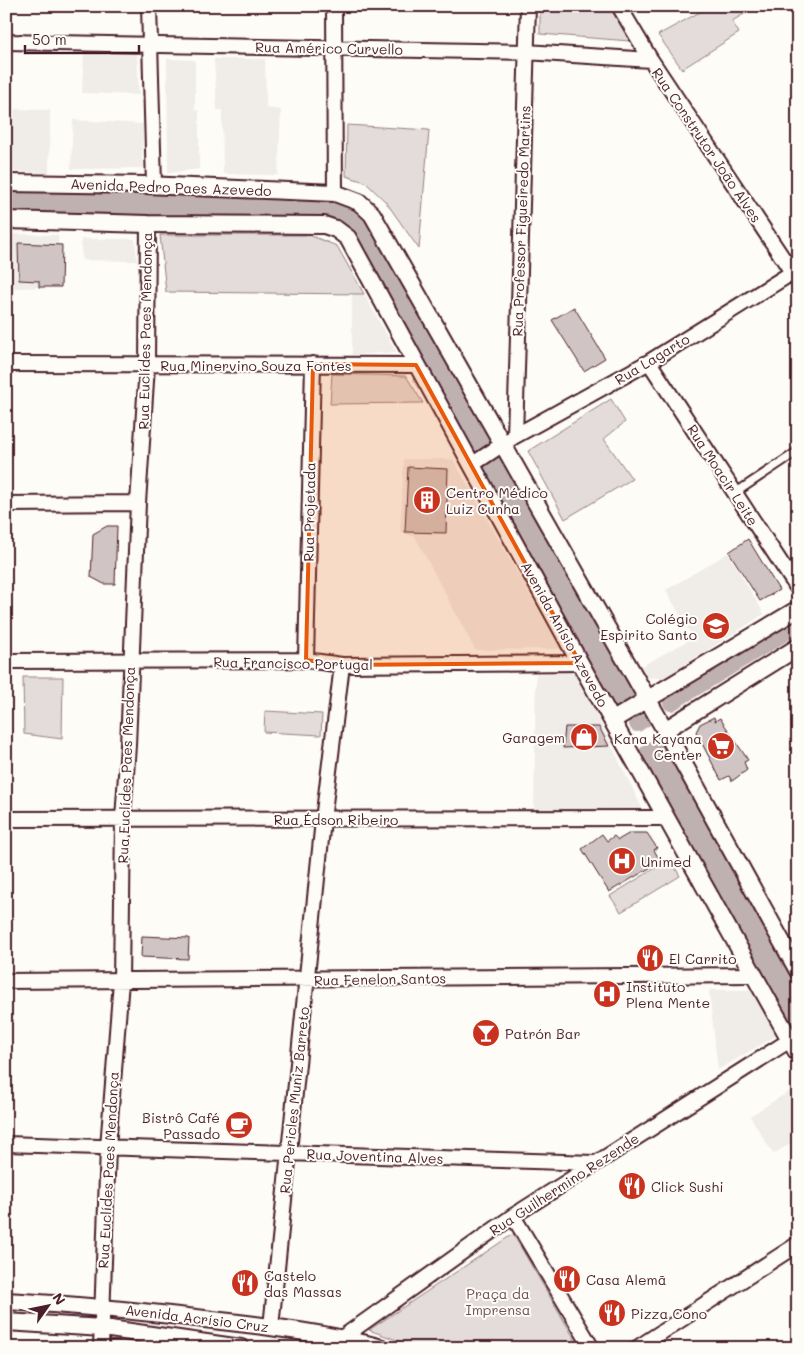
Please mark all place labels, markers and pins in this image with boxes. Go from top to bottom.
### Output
place label: Centro Médico Luiz Cunha [446,483,548,518]
building icon: Centro Médico Luiz Cunha [412,485,442,515]
place label: Colégio Espirito Santo [600,609,697,644]
school or university icon: Colégio Espirito Santo [701,611,731,641]
shop icon: Garagem [569,722,599,752]
place label: Garagem [502,728,565,747]
place label: Kana Kayana Center [614,729,702,764]
supermarket icon: Kana Kayana Center [706,731,736,761]
hospital icon: Unimed [607,846,637,876]
place label: Unimed [641,852,691,871]
restaurant icon: El Carrito [635,943,665,973]
place label: El Carrito [669,949,737,968]
place label: Instituto Plena Mente [626,977,710,1012]
hospital icon: Instituto Plena Mente [592,979,622,1009]
bar icon: Patrón Bar [471,1018,501,1048]
place label: Patrón Bar [505,1024,580,1043]
place label: Bistrô Café Passado [142,1108,220,1143]
cafe icon: Bistrô Café Passado [224,1110,254,1140]
restaurant icon: Click Sushi [617,1171,647,1201]
place label: Click Sushi [651,1177,723,1196]
restaurant icon: Casa Alemã [552,1264,582,1294]
place label: Castelo das Massas [264,1266,342,1301]
restaurant icon: Castelo das Massas [230,1268,260,1298]
place label: Casa Alemã [586,1270,666,1289]
restaurant icon: Pizza Cono [597,1298,627,1328]
place label: Pizza Cono [631,1304,707,1323]

